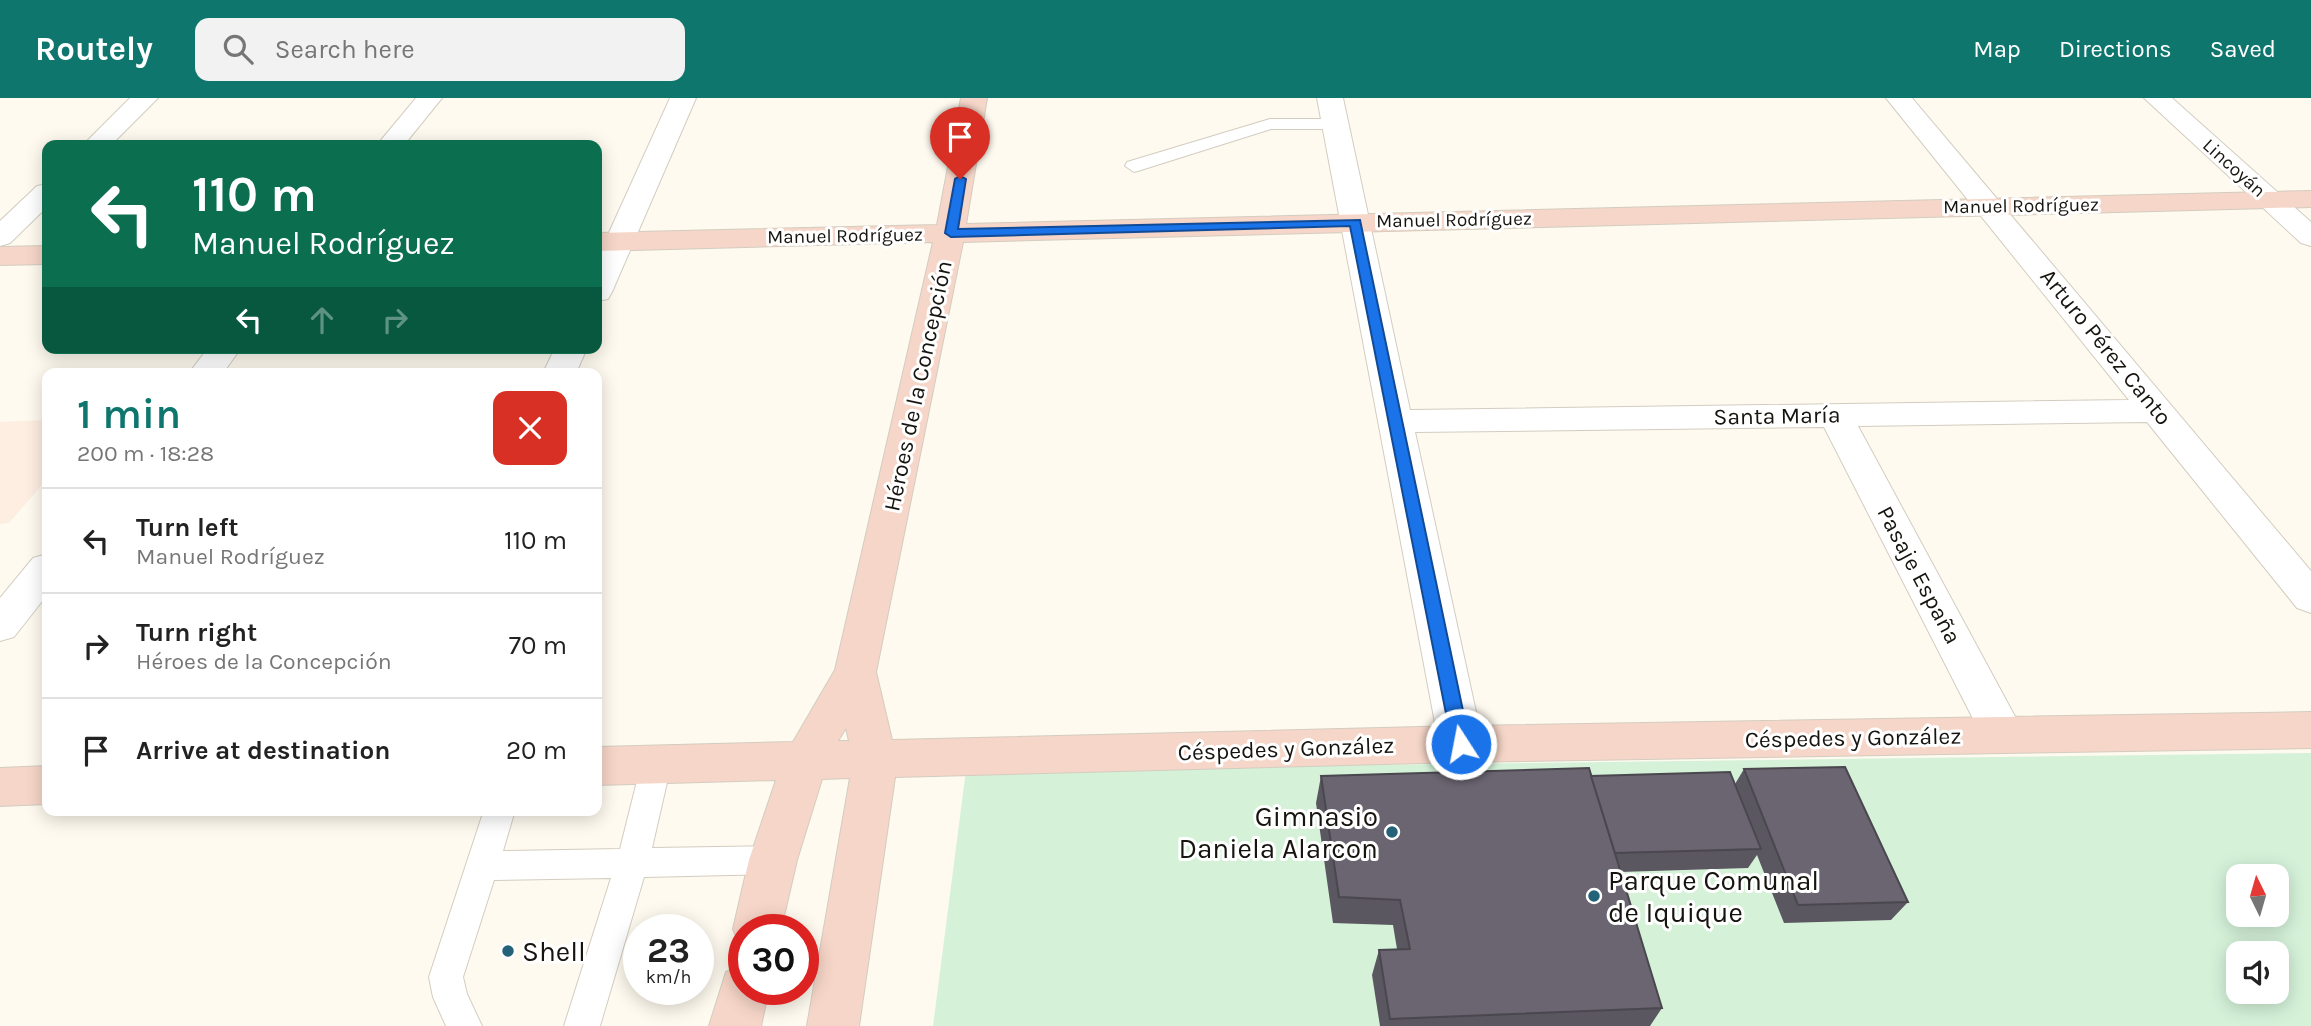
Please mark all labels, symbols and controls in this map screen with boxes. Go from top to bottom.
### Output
search box [195,18,685,81]
text: Routely [35,30,153,68]
icon: search [219,30,257,68]
text: Search here [275,34,415,65]
text: Map [1973,35,2021,63]
text: Directions [2059,35,2172,63]
text: Saved [2210,35,2276,63]
pin [930,107,990,179]
icon: arrive [941,118,979,156]
street label: Lincoyán [2198,134,2270,202]
text: 110 m [192,166,317,223]
icon: left [77,168,168,259]
street label: Manuel Rodríguez [1943,194,2099,218]
street label: Manuel Rodríguez [1376,208,1532,232]
street label: Manuel Rodríguez [767,224,923,248]
text: Manuel Rodríguez [192,225,455,262]
street label: Héroes de la Concepción [878,258,958,514]
street label: Arturo Pérez Canto [2035,263,2177,431]
icon: left [230,301,268,339]
icon: ahead [303,301,341,339]
icon: right [376,301,414,339]
text: 1 min [77,389,181,439]
button: close [493,391,567,465]
street label: Santa María [1713,401,1841,431]
text: 200 m · 18:28 [77,440,214,467]
street label: Pasaje España [1871,501,1967,649]
text: Turn left [136,512,238,543]
icon: left [77,522,115,560]
text: 110 m [504,525,567,556]
text: Manuel Rodríguez [136,543,325,570]
text: Turn right [136,617,257,648]
icon: right [77,627,115,665]
text: 70 m [509,630,567,661]
text: Héroes de la Concepción [136,648,392,675]
position arrow [1424,707,1498,781]
street label: Céspedes y González [1745,723,1961,753]
icon: arrive [77,732,115,770]
street label: Céspedes y González [1177,732,1395,766]
text: Arrive at destination [136,735,390,766]
text: 20 m [506,735,567,766]
place label: Gimnasio Daniela Alarcon [1178,800,1378,865]
marker: Gimnasio Daniela Alarcon [1384,824,1400,840]
place label: Parque Comunal de Iquique [1608,864,1819,929]
north arrow [2226,864,2289,928]
map controls [2226,864,2289,1004]
marker: Parque Comunal de Iquique [1586,888,1602,904]
speed limit sign: 30 [728,914,819,1005]
text: 23 [647,930,690,971]
place label: Shell [522,935,586,968]
button: sound [2226,941,2289,1004]
marker: Shell [500,943,516,959]
text: km/h [646,966,691,988]

